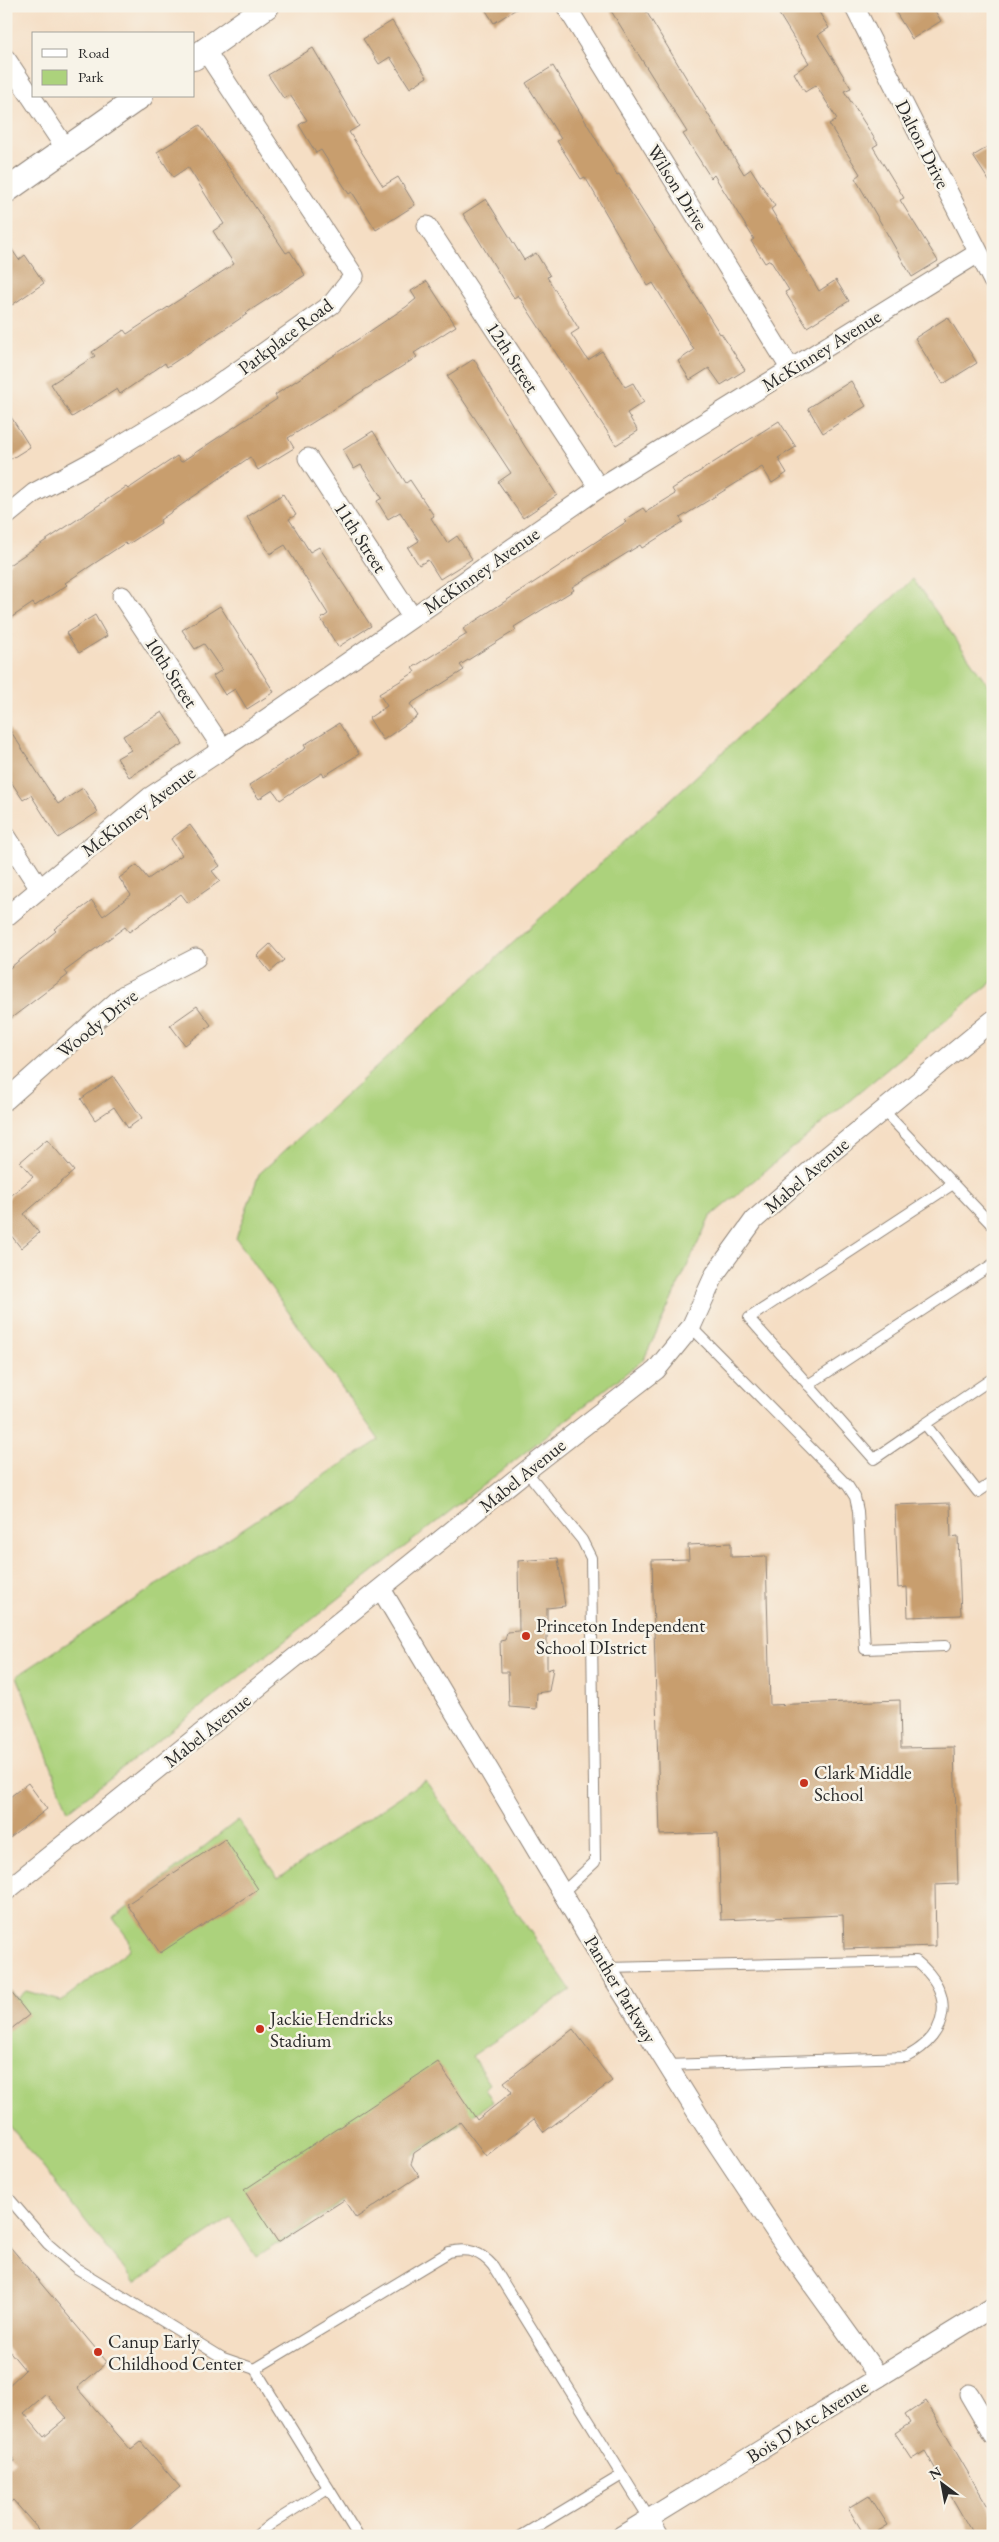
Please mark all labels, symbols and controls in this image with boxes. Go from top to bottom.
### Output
legend [32,32,195,98]
text: Road [78,43,110,62]
text: Park [78,67,105,86]
street label: Dalton Drive [890,96,956,193]
street label: Wilson Drive [641,140,714,235]
street label: Parkplace Road [233,292,338,380]
street label: McKinney Avenue [757,304,886,397]
street label: 12th Street [480,317,545,397]
street label: 11th Street [328,497,393,577]
street label: McKinney Avenue [418,521,544,620]
street label: 10th Street [139,632,204,712]
street label: McKinney Avenue [76,760,200,862]
street label: Woody Drive [52,983,143,1064]
street label: Mabel Avenue [759,1132,854,1219]
street label: Mabel Avenue [474,1433,571,1518]
place label: Princeton Independent School DIstrict [536,1613,705,1660]
marker: Princeton Independent School DIstrict [520,1630,532,1642]
street label: Mabel Avenue [159,1688,256,1773]
place label: Clark Middle School [814,1760,912,1807]
marker: Clark Middle School [798,1777,810,1789]
street label: Panther Parkway [579,1931,663,2048]
place label: Jackie Hendricks Stadium [268,2006,393,2053]
marker: Jackie Hendricks Stadium [254,2023,266,2035]
place label: Canup Early Childhood Center [108,2329,243,2376]
marker: Canup Early Childhood Center [92,2346,104,2358]
street label: Bois D'Arc Avenue [742,2374,873,2469]
north arrow [916,2460,966,2510]
text: N [926,2462,945,2484]

